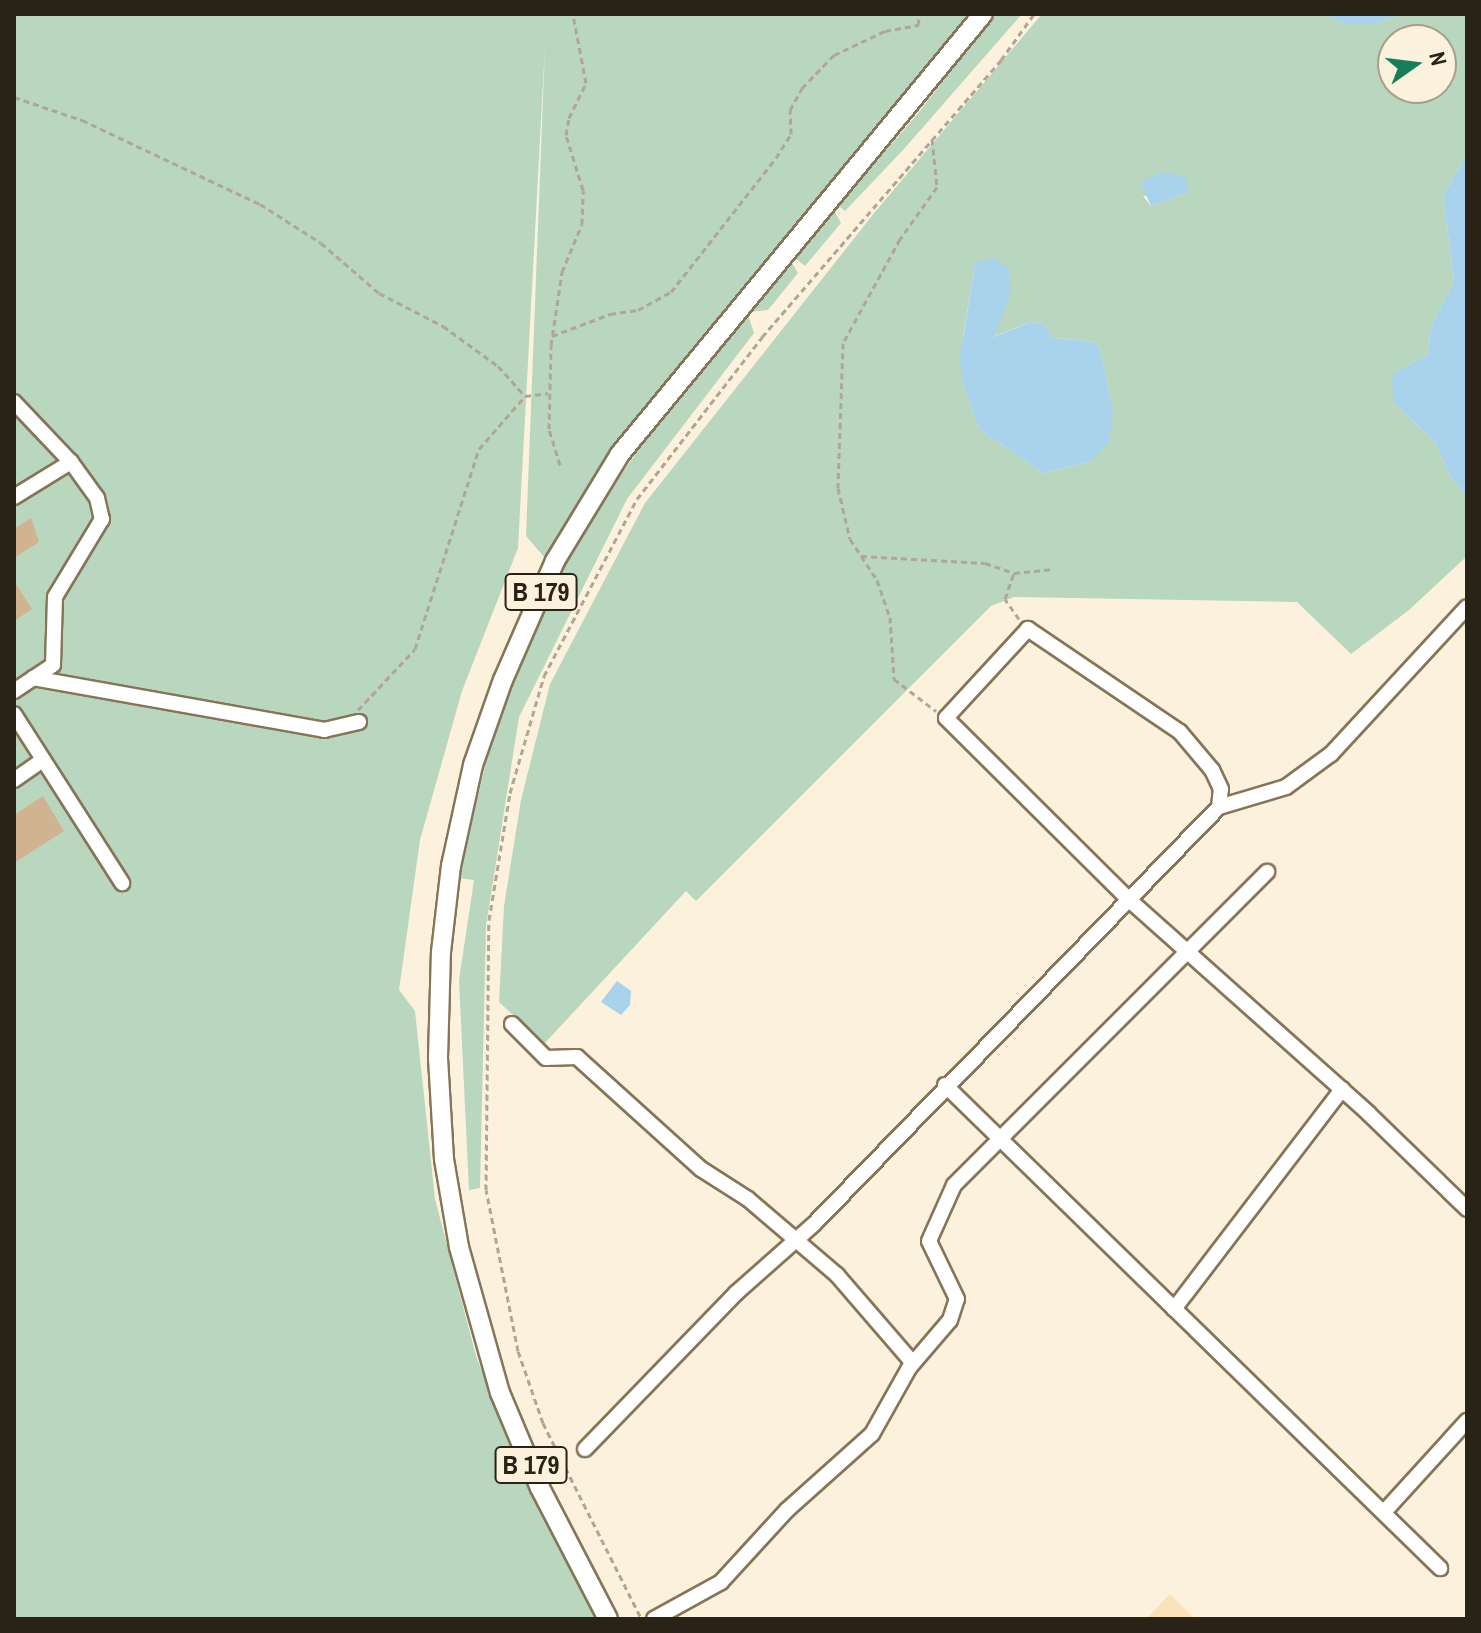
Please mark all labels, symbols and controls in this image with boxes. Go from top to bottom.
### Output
north arrow [1377,24,1457,104]
text: N [1422,49,1454,69]
road number: B 179 [503,570,579,614]
road number: B 179 [493,1443,569,1487]

